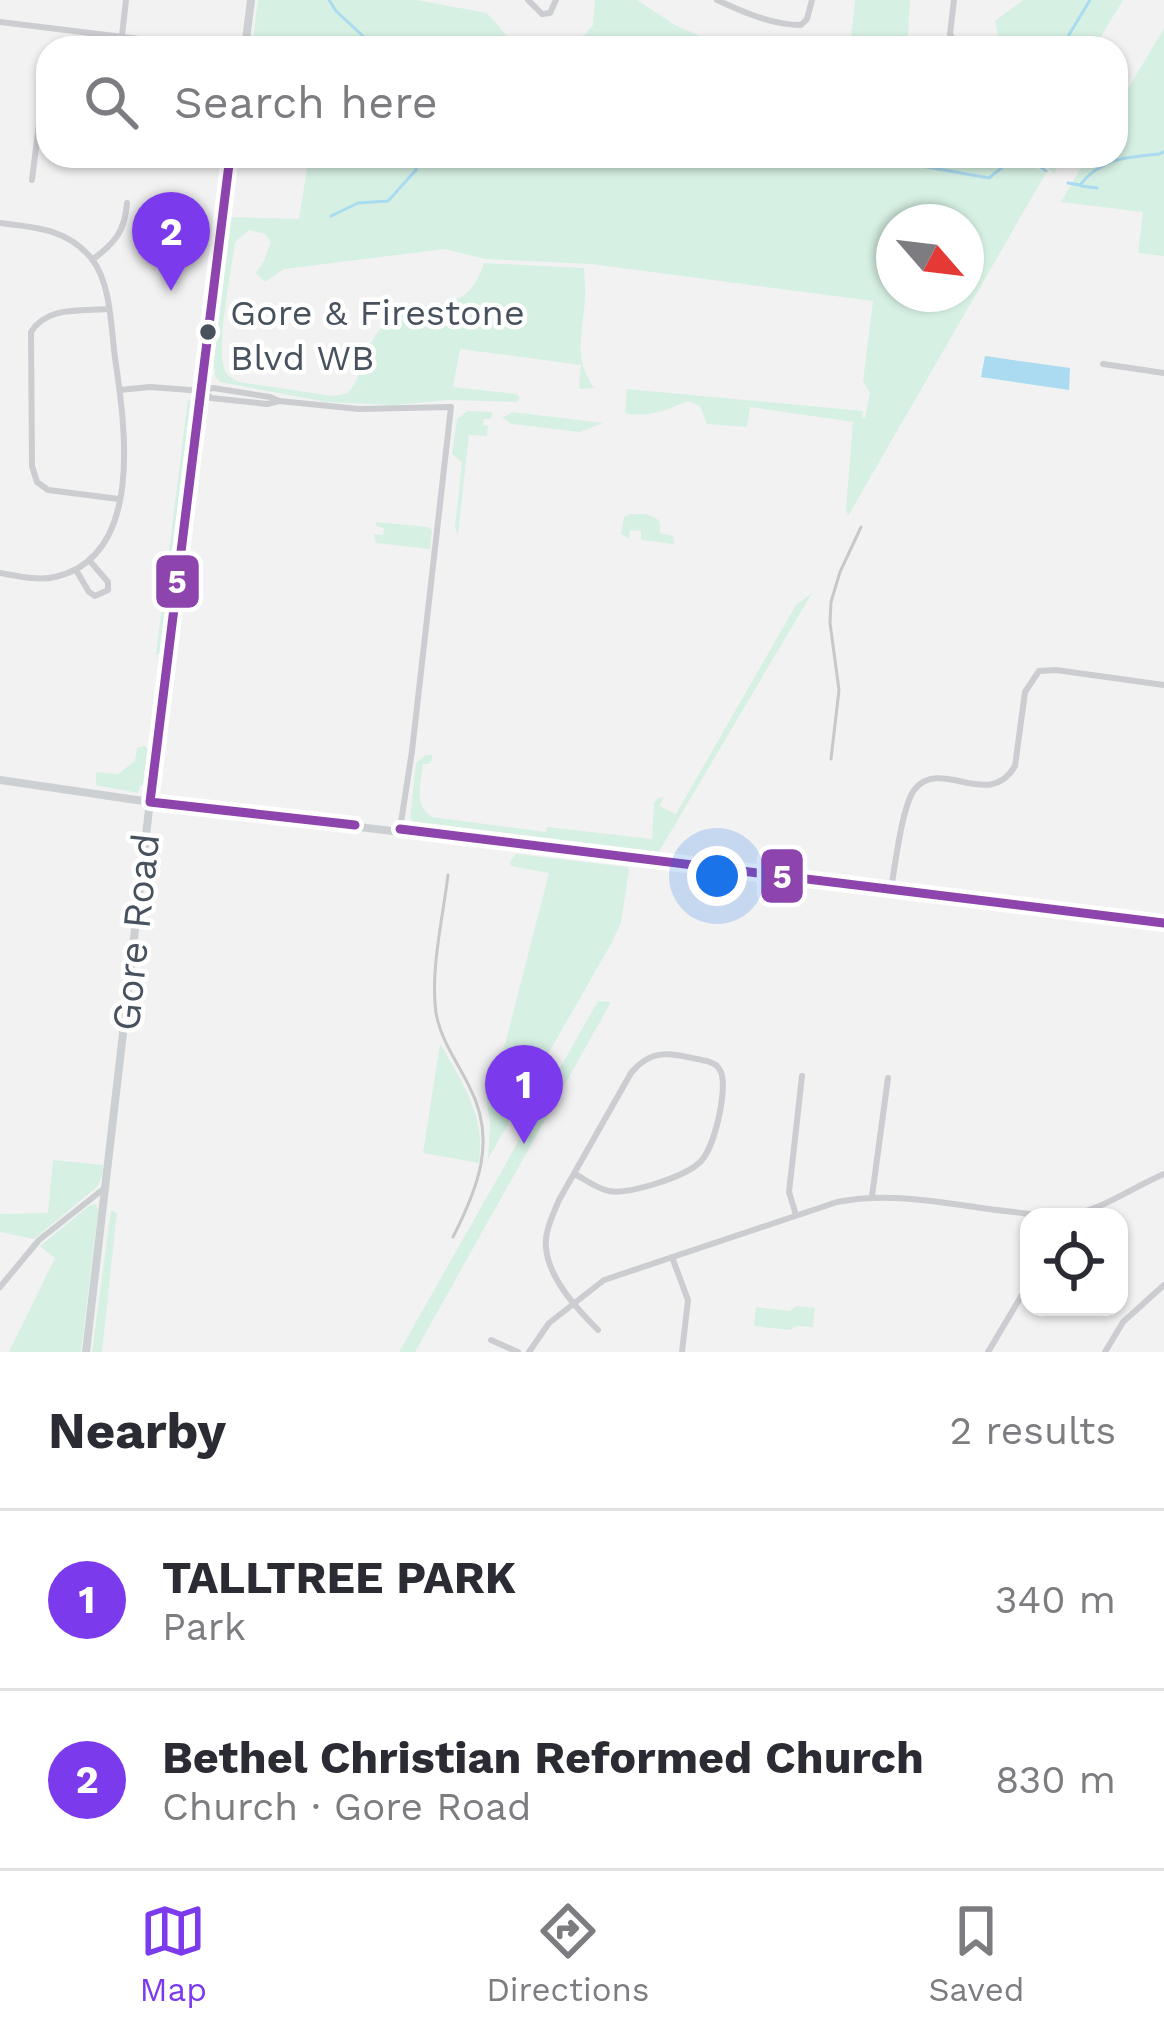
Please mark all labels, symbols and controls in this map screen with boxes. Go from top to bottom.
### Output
search box [36,36,1128,168]
icon: search [78,69,144,135]
text: Search here [174,76,438,129]
pin: 2 [132,192,210,291]
north arrow [876,204,984,312]
place label: Gore & Firestone Blvd WB [230,292,525,379]
marker: Gore & Firestone Blvd WB [197,321,219,343]
line badge: 5 [154,553,201,610]
text: 5 [167,562,187,601]
street label: Gore Road [103,831,168,1033]
your location [687,846,747,906]
line badge: 5 [759,847,805,905]
text: 5 [772,857,792,896]
pin: 1 [485,1045,563,1144]
map controls [1020,1208,1128,1316]
button: locate [1020,1208,1128,1316]
text: Nearby [48,1401,226,1460]
text: 2 results [950,1408,1116,1453]
text: TALLTREE PARK [162,1551,516,1604]
text: 1 [79,1577,95,1622]
text: 340 m [995,1577,1116,1622]
text: Park [162,1604,246,1649]
text: Bethel Christian Reformed Church [162,1731,924,1784]
text: 2 [75,1757,99,1802]
text: 830 m [995,1757,1116,1802]
text: Church · Gore Road [162,1784,532,1829]
tab: Map [140,1898,207,2009]
tab: Directions [486,1898,649,2009]
tab: Saved [929,1898,1024,2009]

